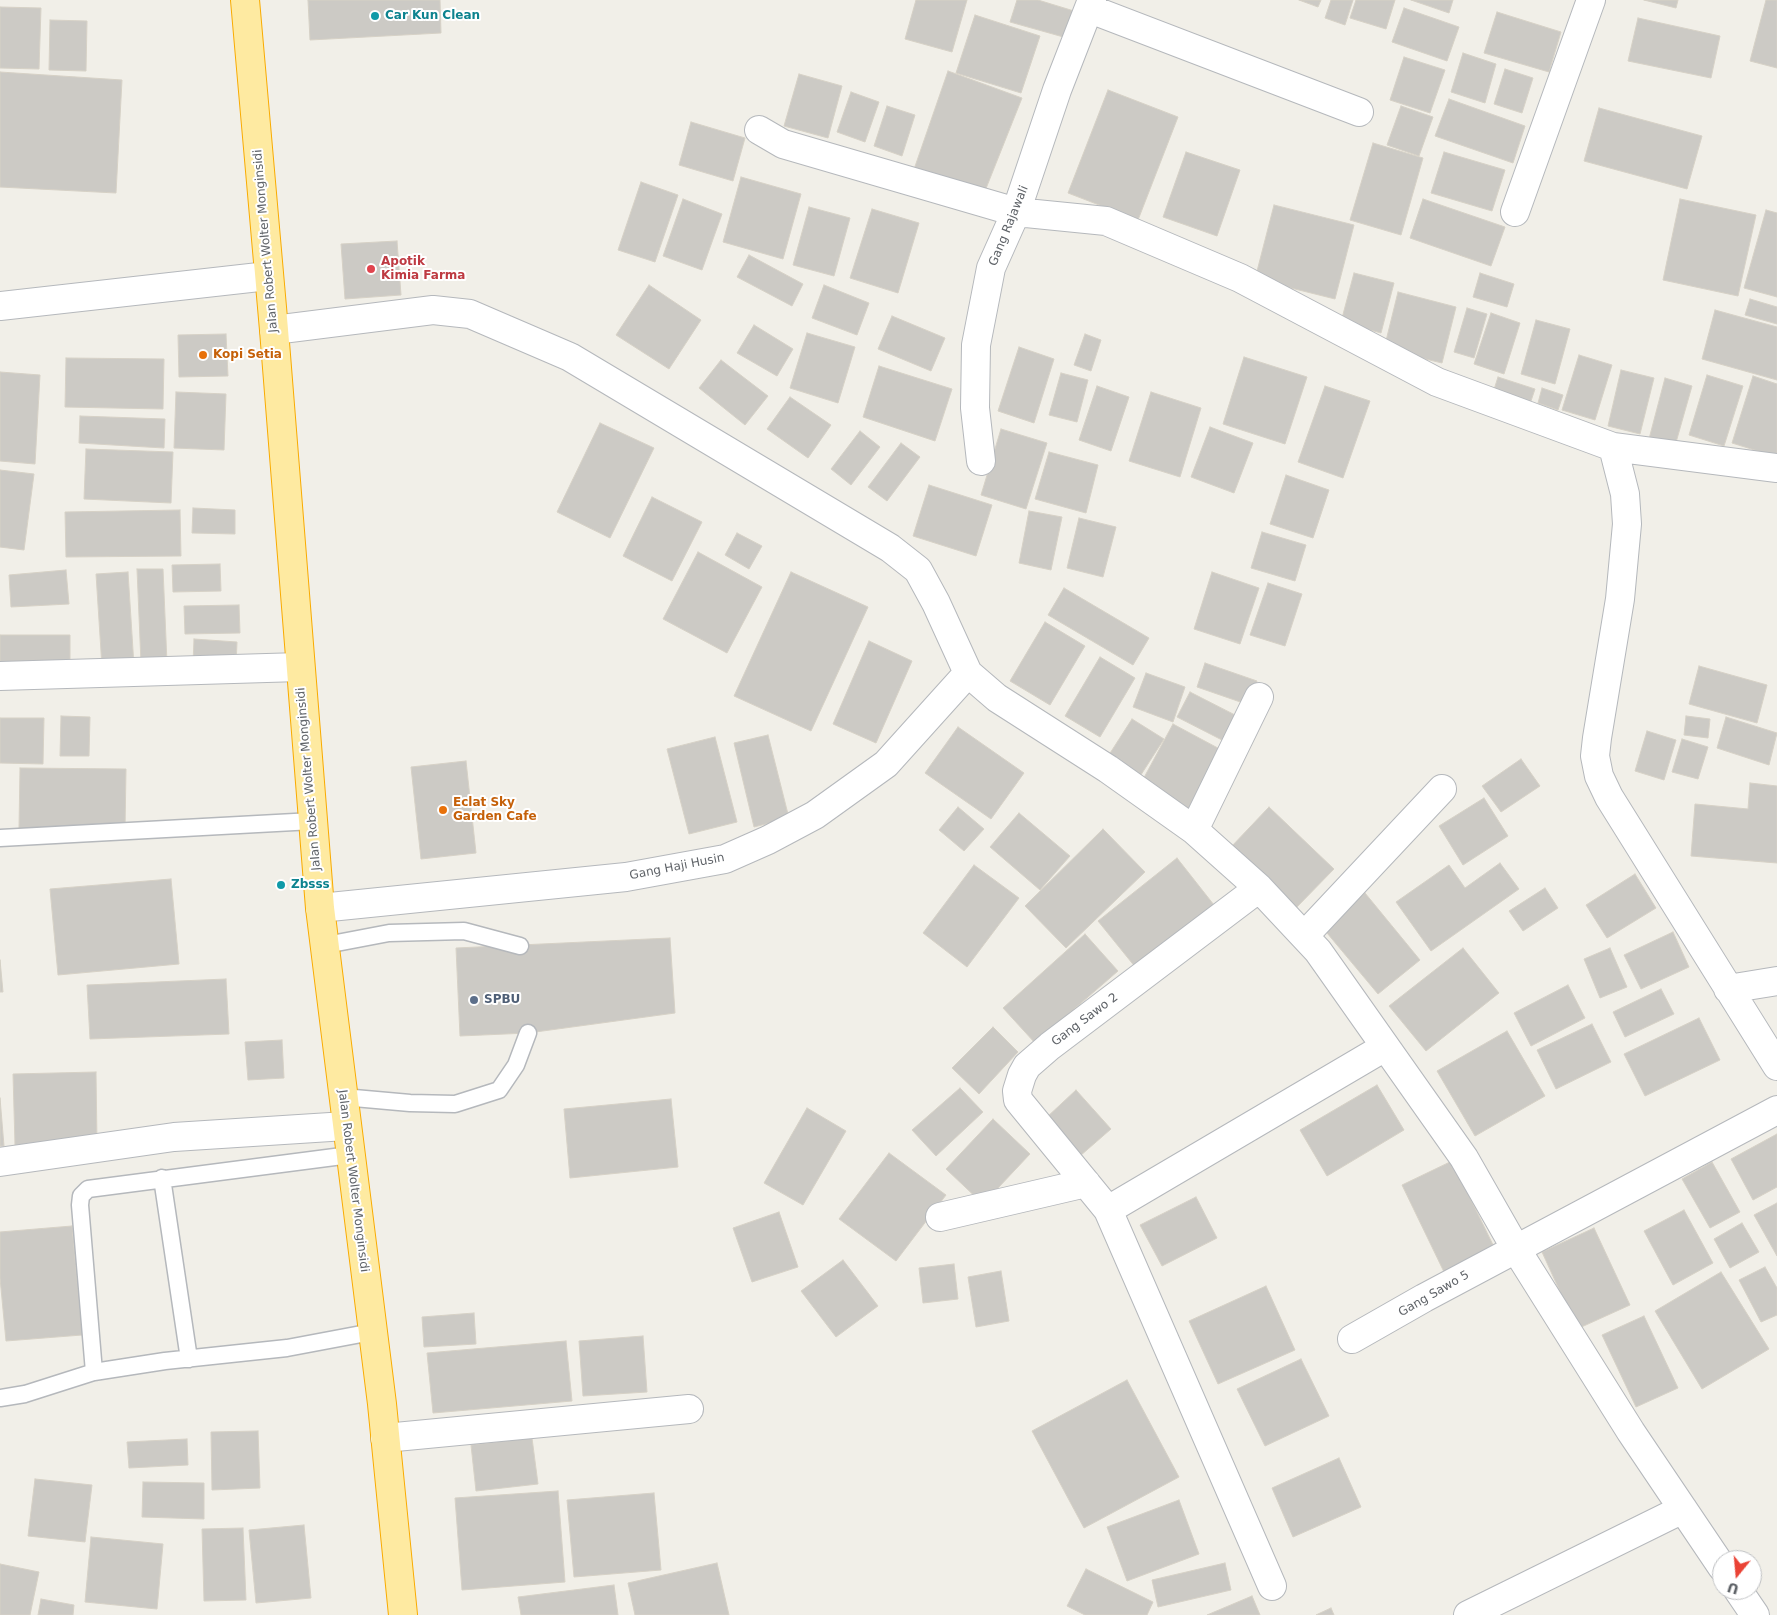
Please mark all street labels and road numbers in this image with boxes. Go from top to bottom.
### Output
street label: Jalan Robert Wolter Monginsidi [251,149,281,333]
street label: Gang Rajawali [986,184,1032,268]
street label: Jalan Robert Wolter Monginsidi [294,687,324,871]
street label: Gang Haji Husin [628,851,726,883]
street label: Gang Sawo 2 [1049,990,1121,1050]
street label: Jalan Robert Wolter Monginsidi [335,1089,371,1273]
street label: Gang Sawo 5 [1396,1268,1472,1320]

